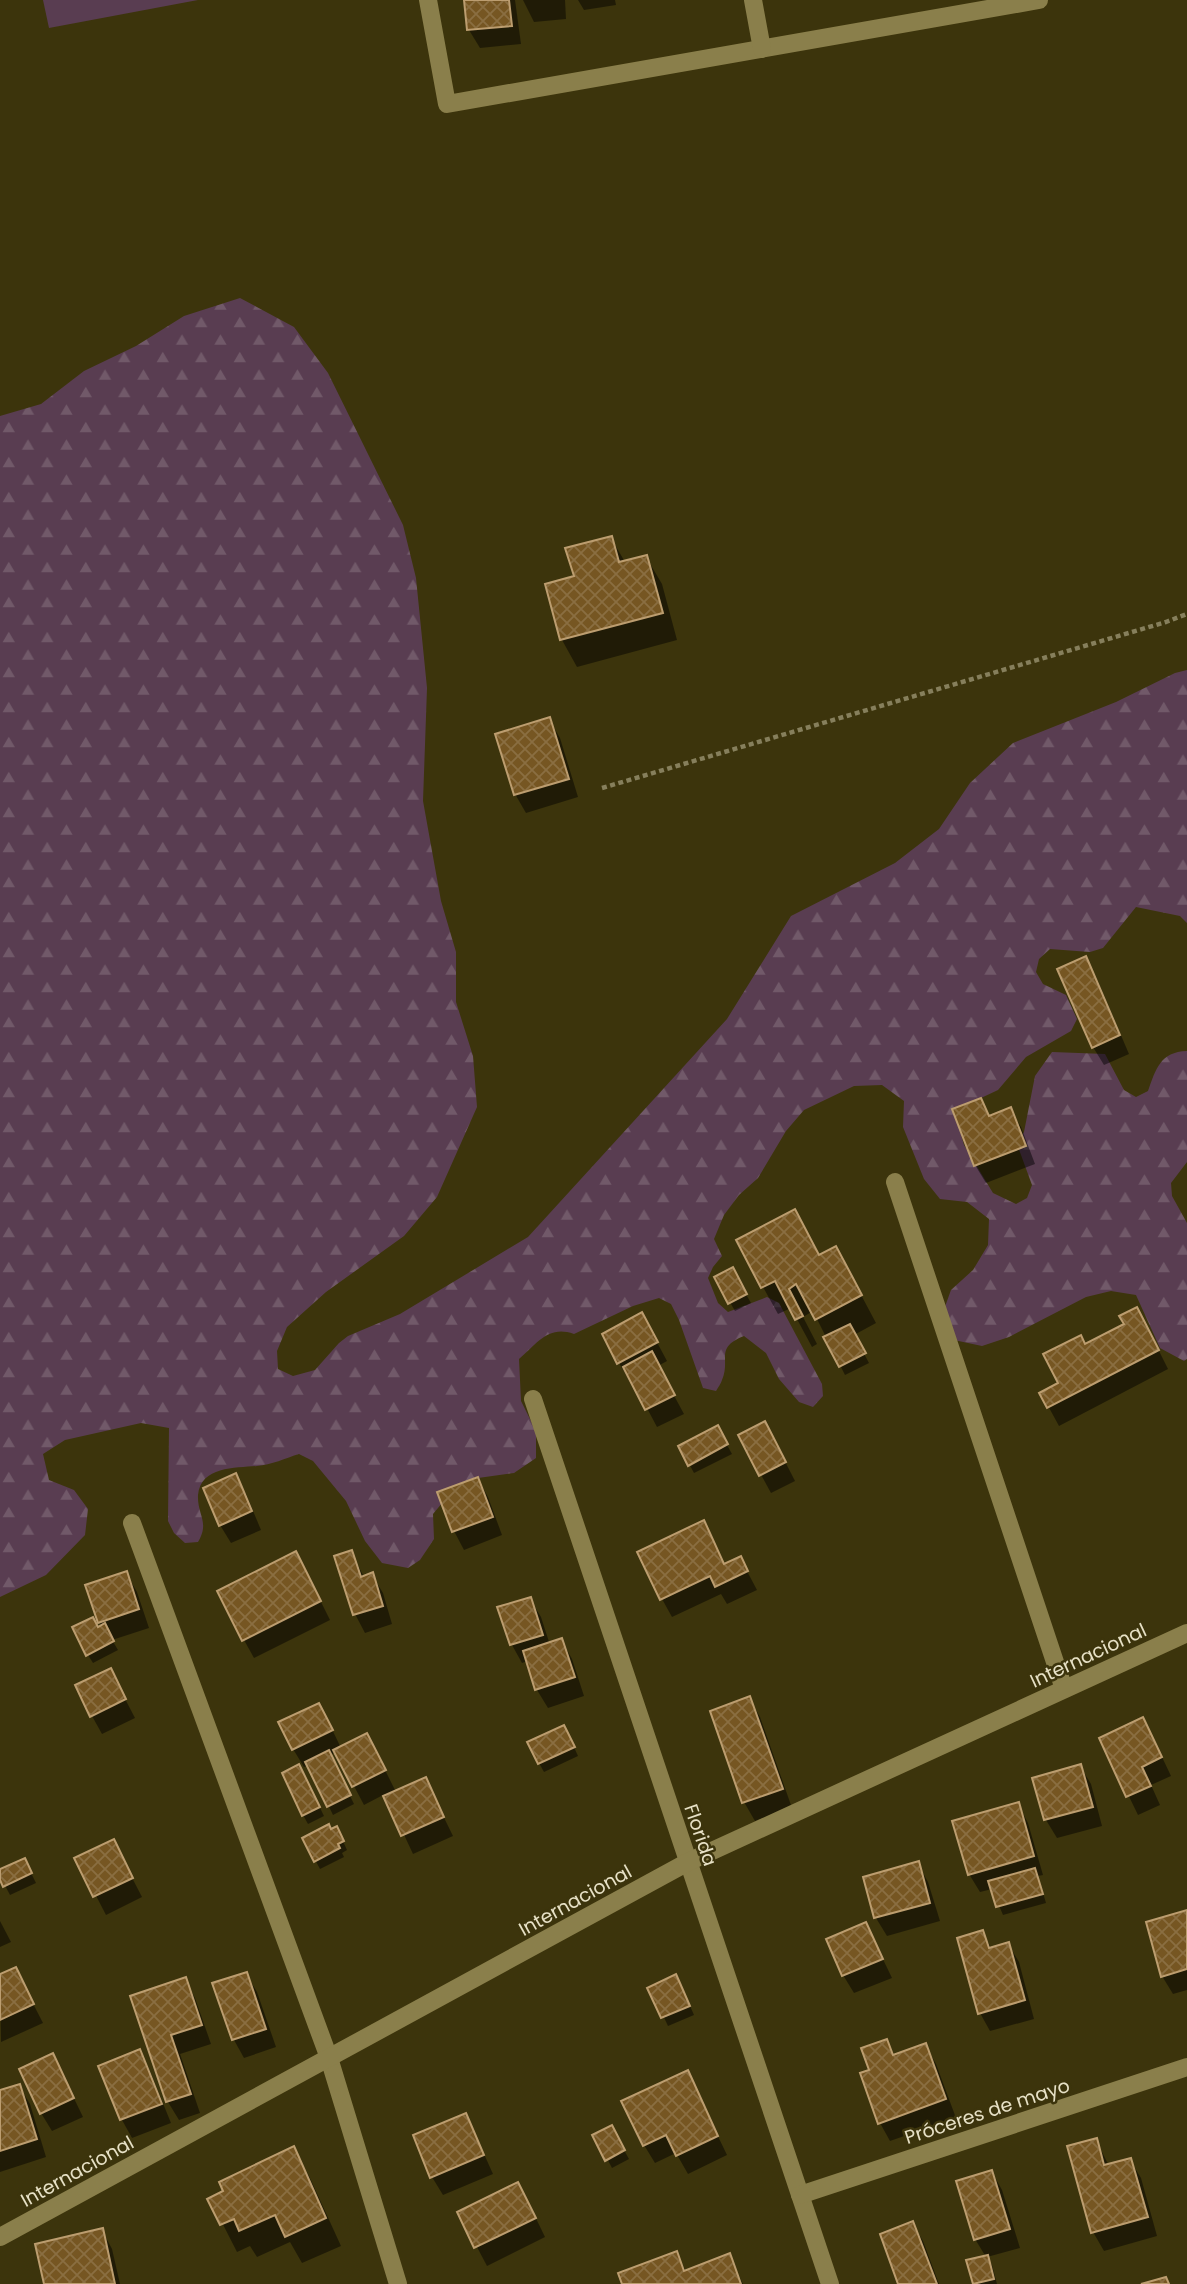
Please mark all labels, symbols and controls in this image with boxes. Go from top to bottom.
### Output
street label: Internacional [1026,1617,1151,1694]
street label: Florida [677,1801,724,1870]
street label: Internacional [514,1858,637,1943]
street label: Próceres de mayo [901,2072,1073,2151]
street label: Internacional [16,2129,139,2214]

